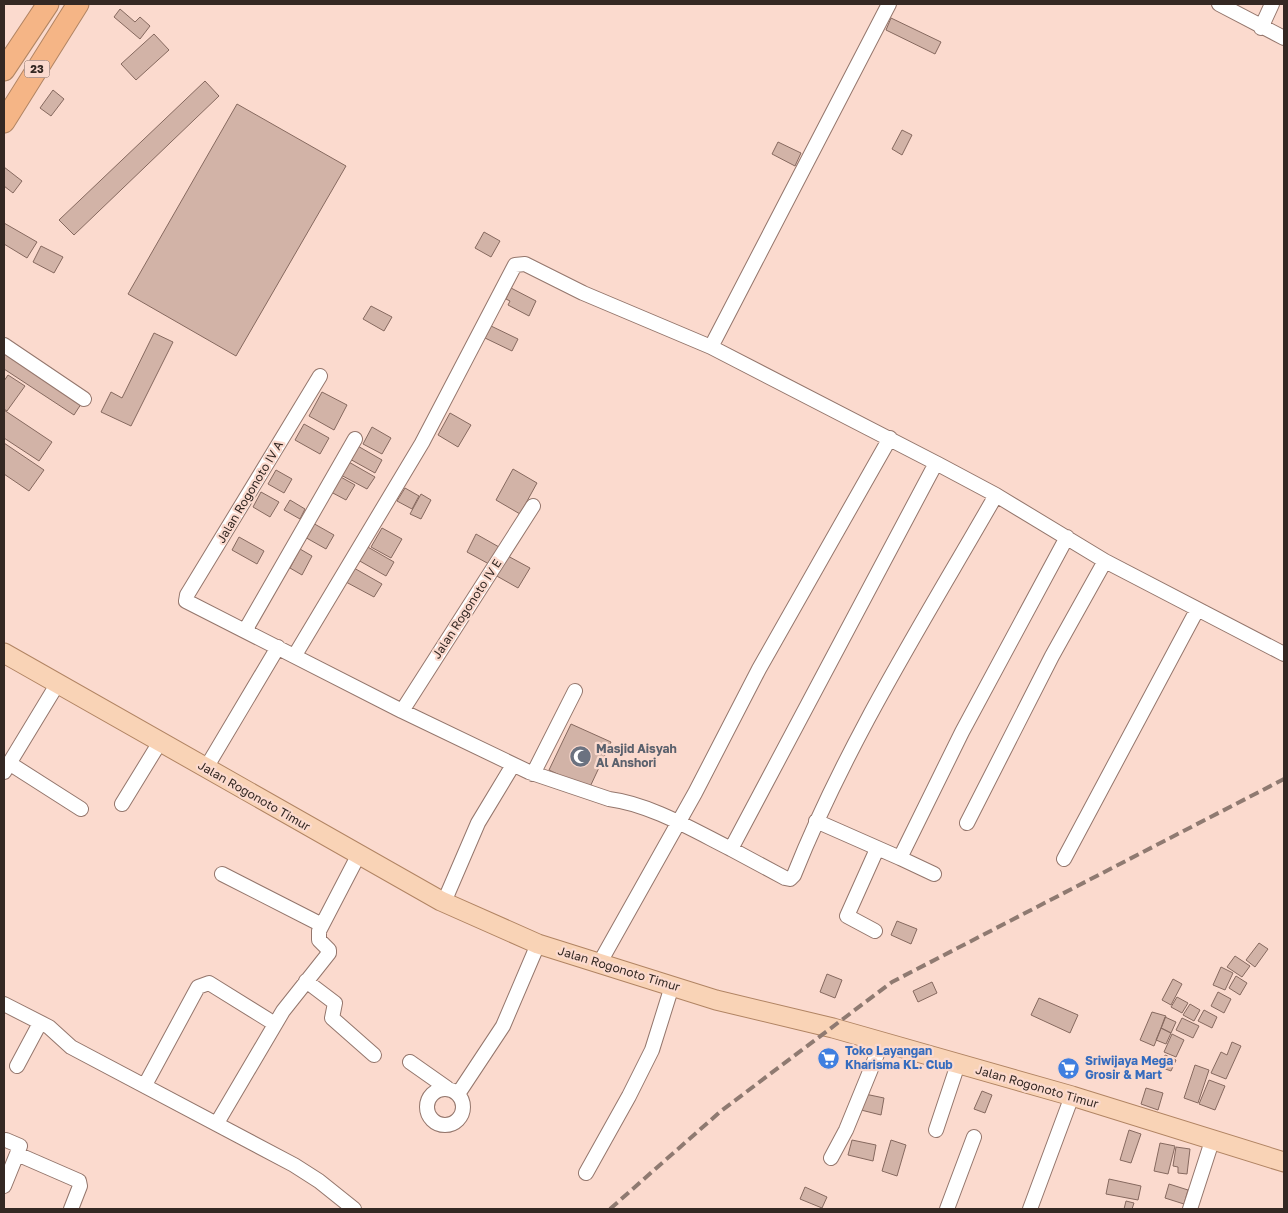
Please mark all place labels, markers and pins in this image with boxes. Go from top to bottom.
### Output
place label: Masjid Aisyah Al Anshori [596,741,677,770]
mosque icon: Masjid Aisyah Al Anshori [568,744,592,768]
place label: Toko Layangan Kharisma KL. Club [845,1043,953,1072]
supermarket icon: Toko Layangan Kharisma KL. Club [817,1046,841,1070]
place label: Sriwijaya Mega Grosir & Mart [1085,1053,1173,1082]
supermarket icon: Sriwijaya Mega Grosir & Mart [1057,1056,1081,1080]

